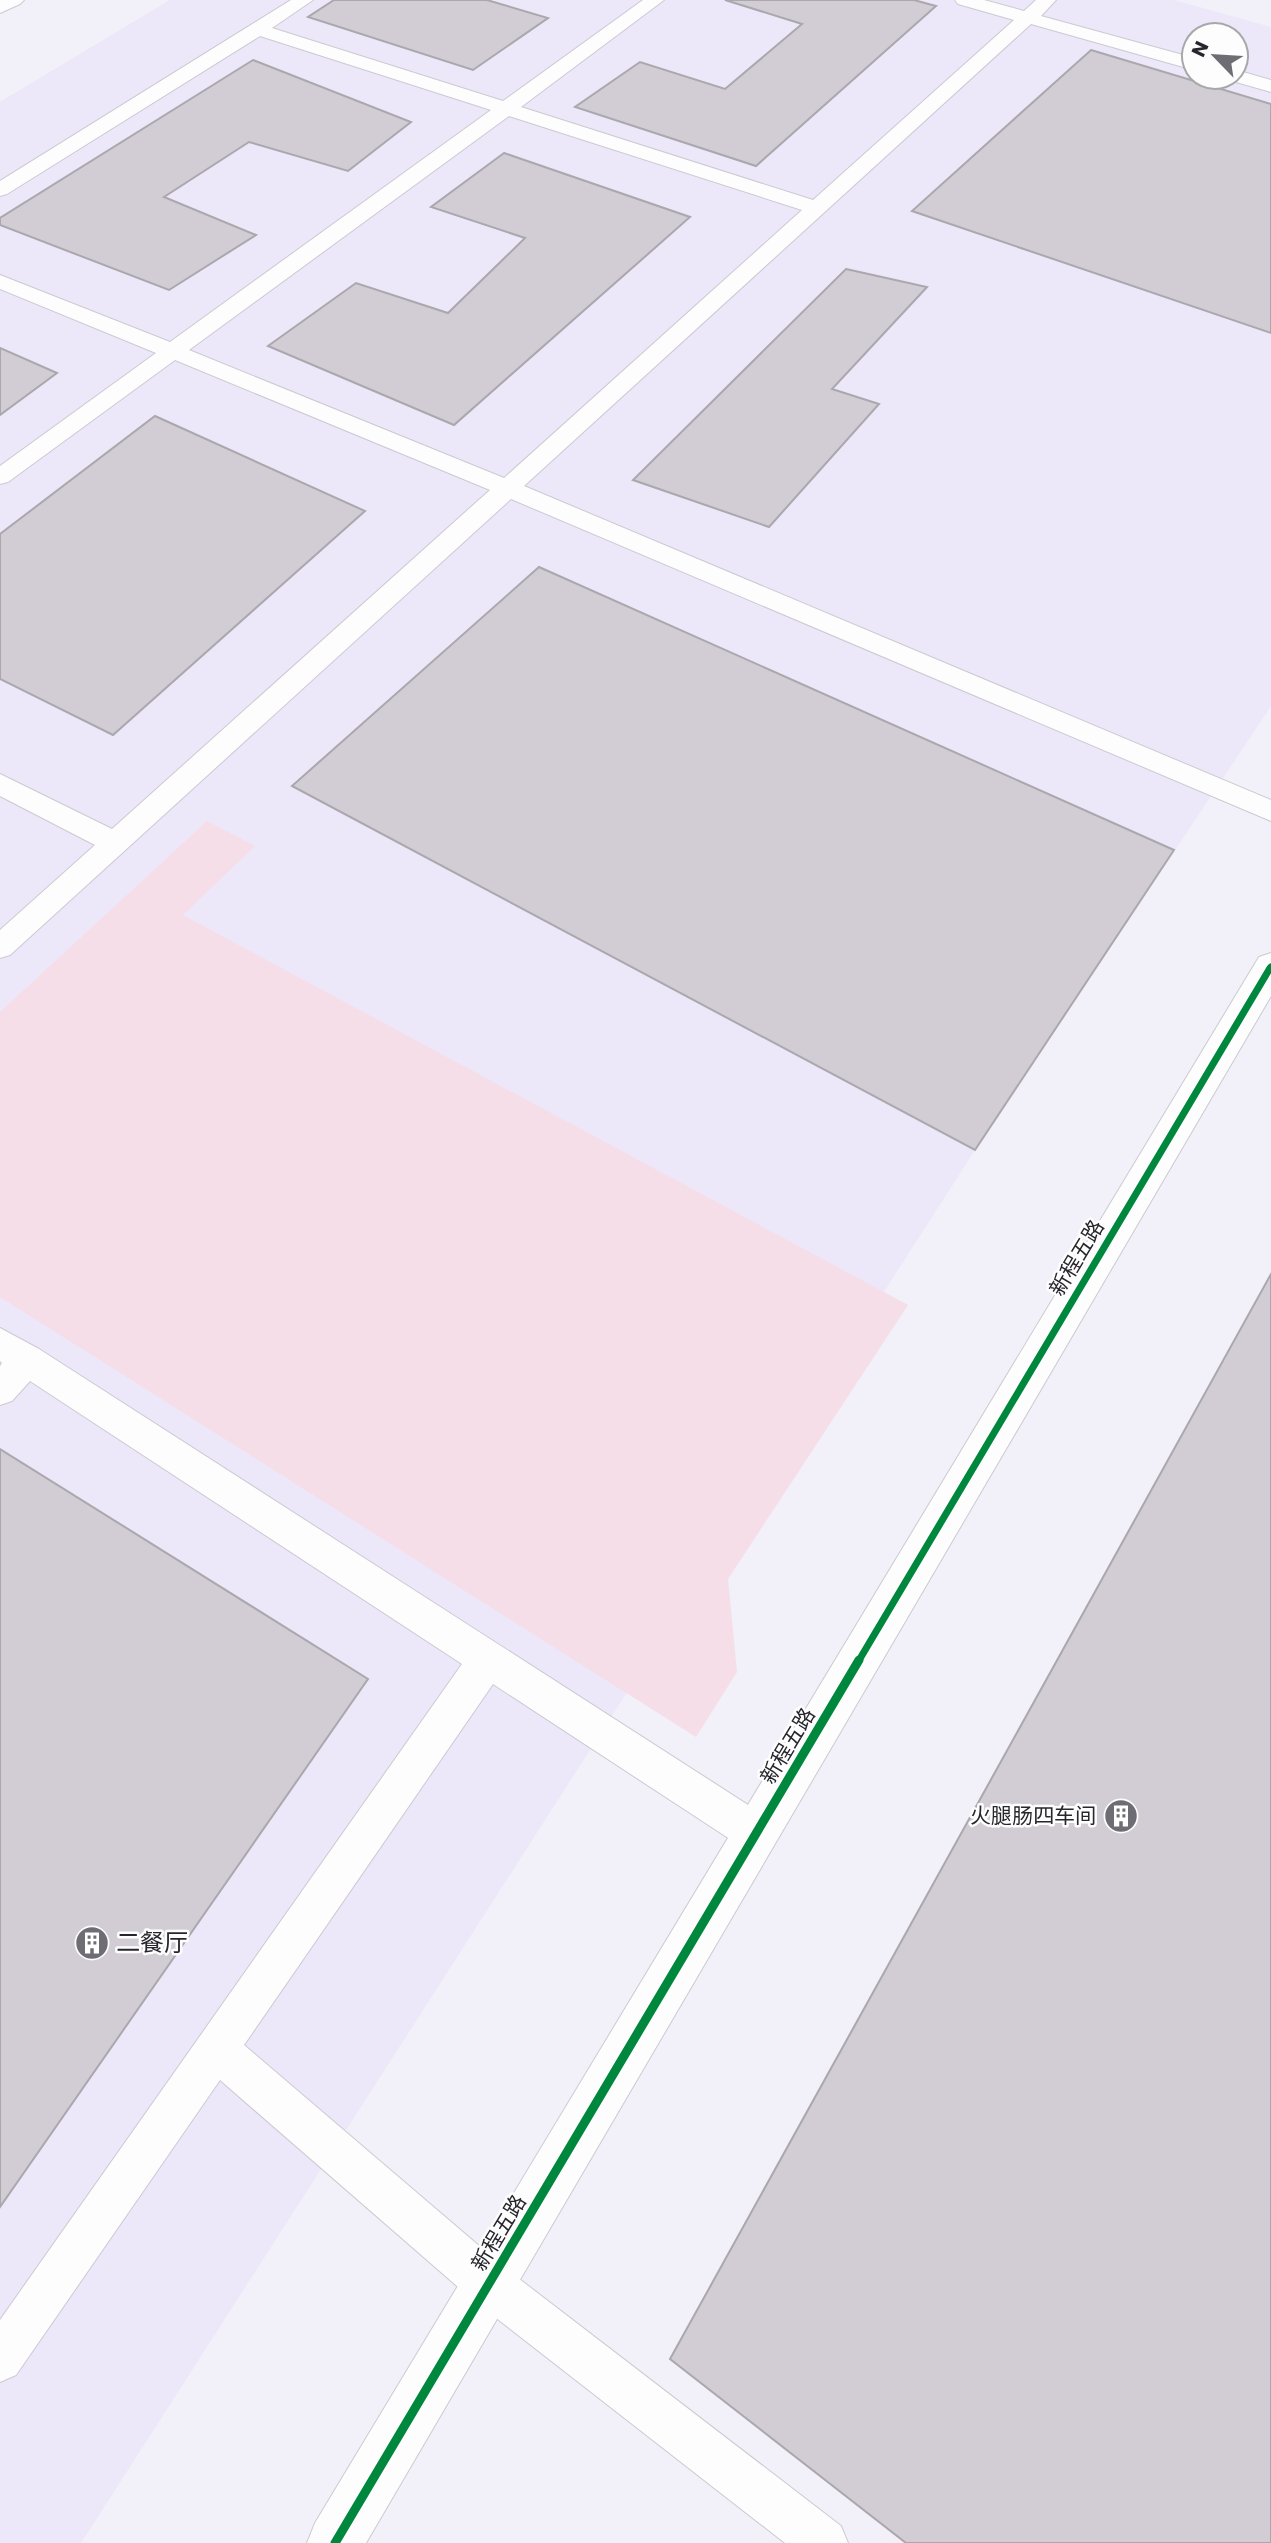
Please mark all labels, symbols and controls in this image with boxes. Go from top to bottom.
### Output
north arrow [1180,21,1250,91]
text: N [1185,37,1215,61]
street label: 新程五路 [1043,1214,1111,1301]
street label: 新程五路 [754,1702,822,1789]
building icon: 火腿肠四车间 [1102,1797,1140,1835]
place label: 火腿肠四车间 [970,1801,1096,1830]
building icon: 二餐厅 [73,1924,111,1962]
place label: 二餐厅 [116,1926,188,1959]
street label: 新程五路 [465,2189,533,2276]

